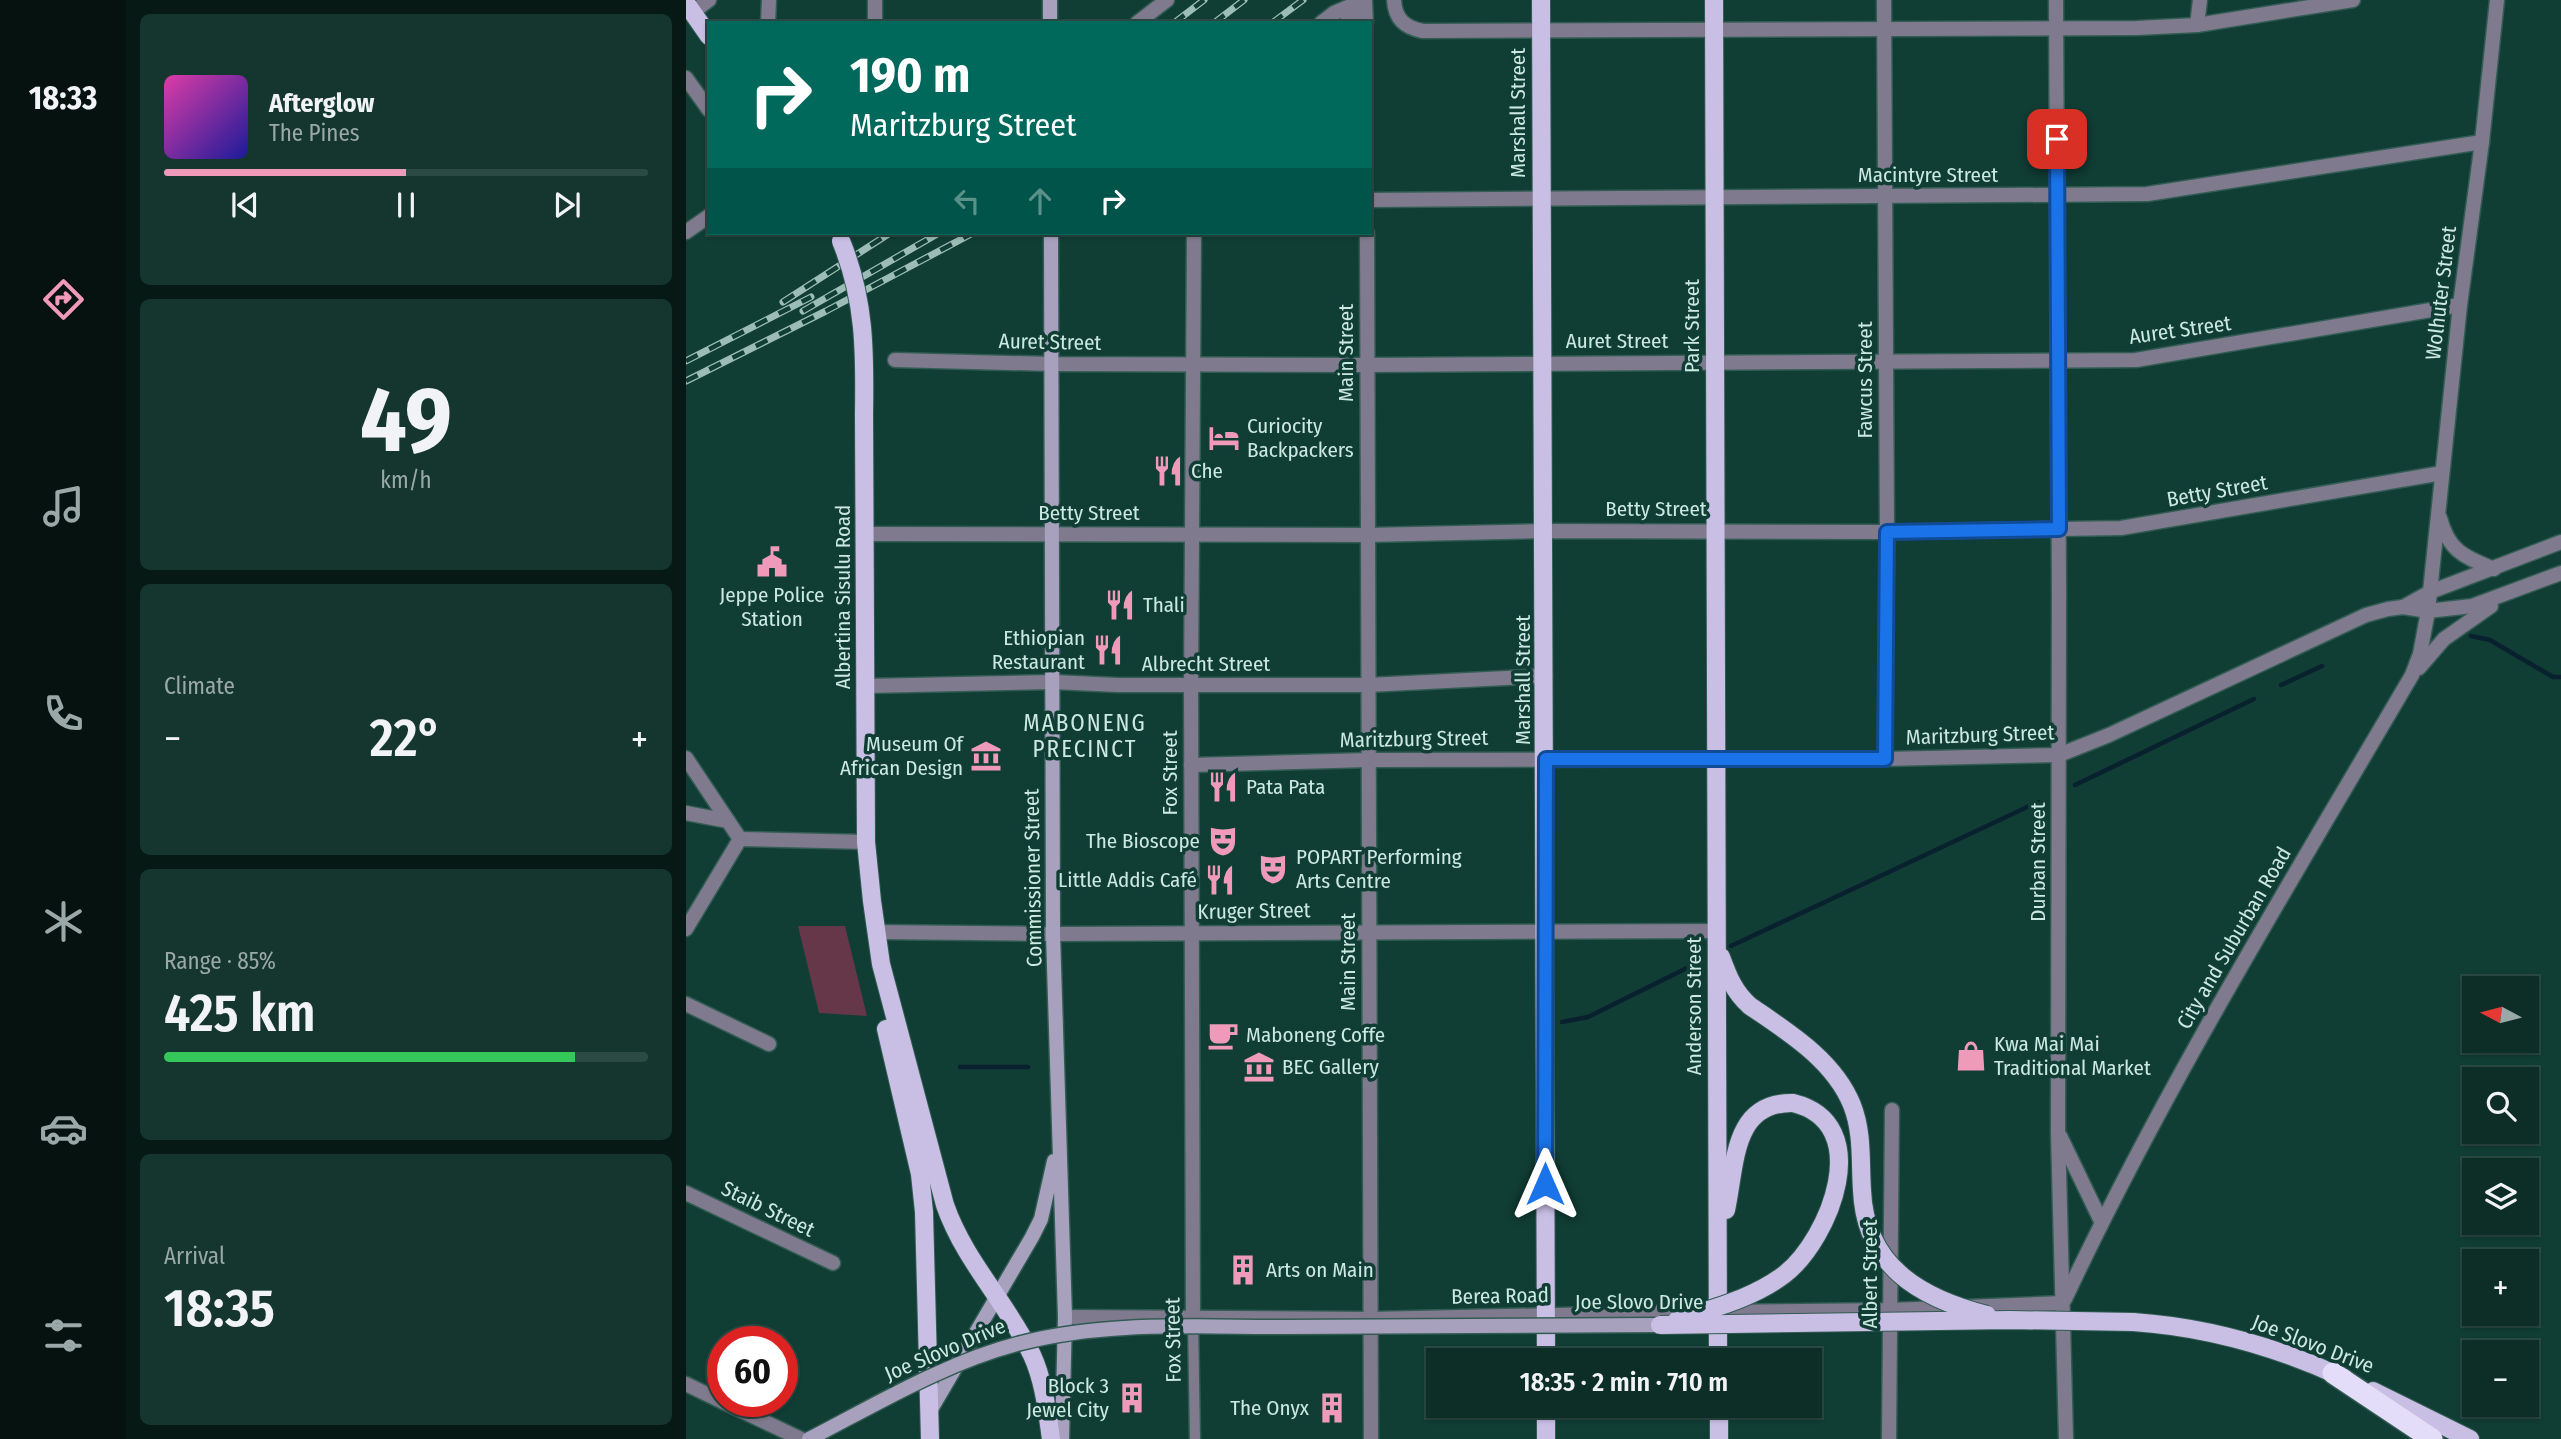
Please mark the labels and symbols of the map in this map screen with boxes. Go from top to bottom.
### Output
street label: Marshall Street [1505,48,1531,178]
pin [2027,109,2087,169]
street label: Macintyre Street [1858,162,1998,188]
street label: Wolhuter Street [2420,224,2462,362]
street label: Park Street [1679,279,1705,373]
street label: Main Street [1333,304,1359,402]
street label: Auret Street [2127,310,2233,350]
street label: Fawcus Street [1852,321,1878,439]
street label: Auret Street [998,328,1102,356]
street label: Auret Street [1566,328,1668,354]
place label: Curiocity Backpackers [1247,413,1354,463]
hotel icon: Curiocity Backpackers [1207,421,1241,455]
restaurant icon: Che [1151,454,1185,488]
place label: Che [1191,458,1223,484]
street label: Betty Street [2165,469,2269,513]
street label: Betty Street [1605,496,1707,522]
street label: Betty Street [1038,500,1140,526]
street label: Albertina Sisulu Road [830,505,856,689]
public building icon: Jeppe Police Station [755,545,789,579]
place label: Jeppe Police Station [720,582,824,632]
restaurant icon: Thali [1103,588,1137,622]
place label: Thali [1143,592,1185,618]
street label: Marshall Street [1510,615,1536,745]
place label: Ethiopian Restaurant [992,625,1085,675]
restaurant icon: Ethiopian Restaurant [1091,633,1125,667]
street label: Albrecht Street [1142,651,1270,677]
district label: MABONENG PRECINCT [1023,709,1147,763]
street label: Maritzburg Street [1905,719,2055,751]
street label: Maritzburg Street [1339,725,1489,753]
street label: Fox Street [1157,730,1183,816]
place label: Museum Of African Design [840,731,965,781]
museum icon: Museum Of African Design [969,739,1003,773]
restaurant icon: Pata Pata [1206,770,1240,804]
place label: Pata Pata [1246,774,1325,800]
street label: Commissioner Street [1018,789,1048,967]
street label: Durban Street [2025,802,2051,922]
theatre icon: The Bioscope [1206,824,1240,858]
place label: The Bioscope [1086,828,1200,854]
street label: City and Suburban Road [2171,842,2297,1034]
place label: POPART Performing Arts Centre [1296,844,1462,894]
theatre icon: POPART Performing Arts Centre [1256,852,1290,886]
restaurant icon: Little Addis Café [1203,863,1237,897]
place label: Little Addis Café [1058,867,1197,893]
street label: Kruger Street [1197,897,1311,925]
street label: Main Street [1335,913,1361,1011]
street label: Anderson Street [1681,937,1707,1075]
north arrow [2462,976,2539,1054]
cafe icon: Maboneng Coffe [1206,1018,1240,1052]
place label: Maboneng Coffe [1246,1022,1385,1048]
place label: Kwa Mai Mai Traditional Market [1994,1031,2151,1081]
shop icon: Kwa Mai Mai Traditional Market [1954,1039,1988,1073]
museum icon: BEC Gallery [1242,1050,1276,1084]
place label: BEC Gallery [1282,1054,1379,1080]
position arrow [1508,1147,1582,1221]
street label: Staib Street [717,1175,819,1243]
street label: Albert Street [1857,1219,1883,1328]
building icon: Arts on Main [1226,1253,1260,1287]
place label: Arts on Main [1266,1257,1374,1283]
street label: Berea Road [1451,1282,1549,1310]
street label: Joe Slovo Drive [1575,1289,1703,1315]
street label: Fox Street [1159,1297,1187,1383]
street label: Joe Slovo Drive [2248,1309,2378,1379]
street label: Joe Slovo Drive [881,1313,1009,1387]
speed limit sign: 60 [707,1326,798,1417]
place label: Block 3 Jewel City [1026,1373,1110,1423]
building icon: Block 3 Jewel City [1115,1381,1149,1415]
building icon: The Onyx [1315,1391,1349,1425]
place label: The Onyx [1230,1395,1310,1421]

